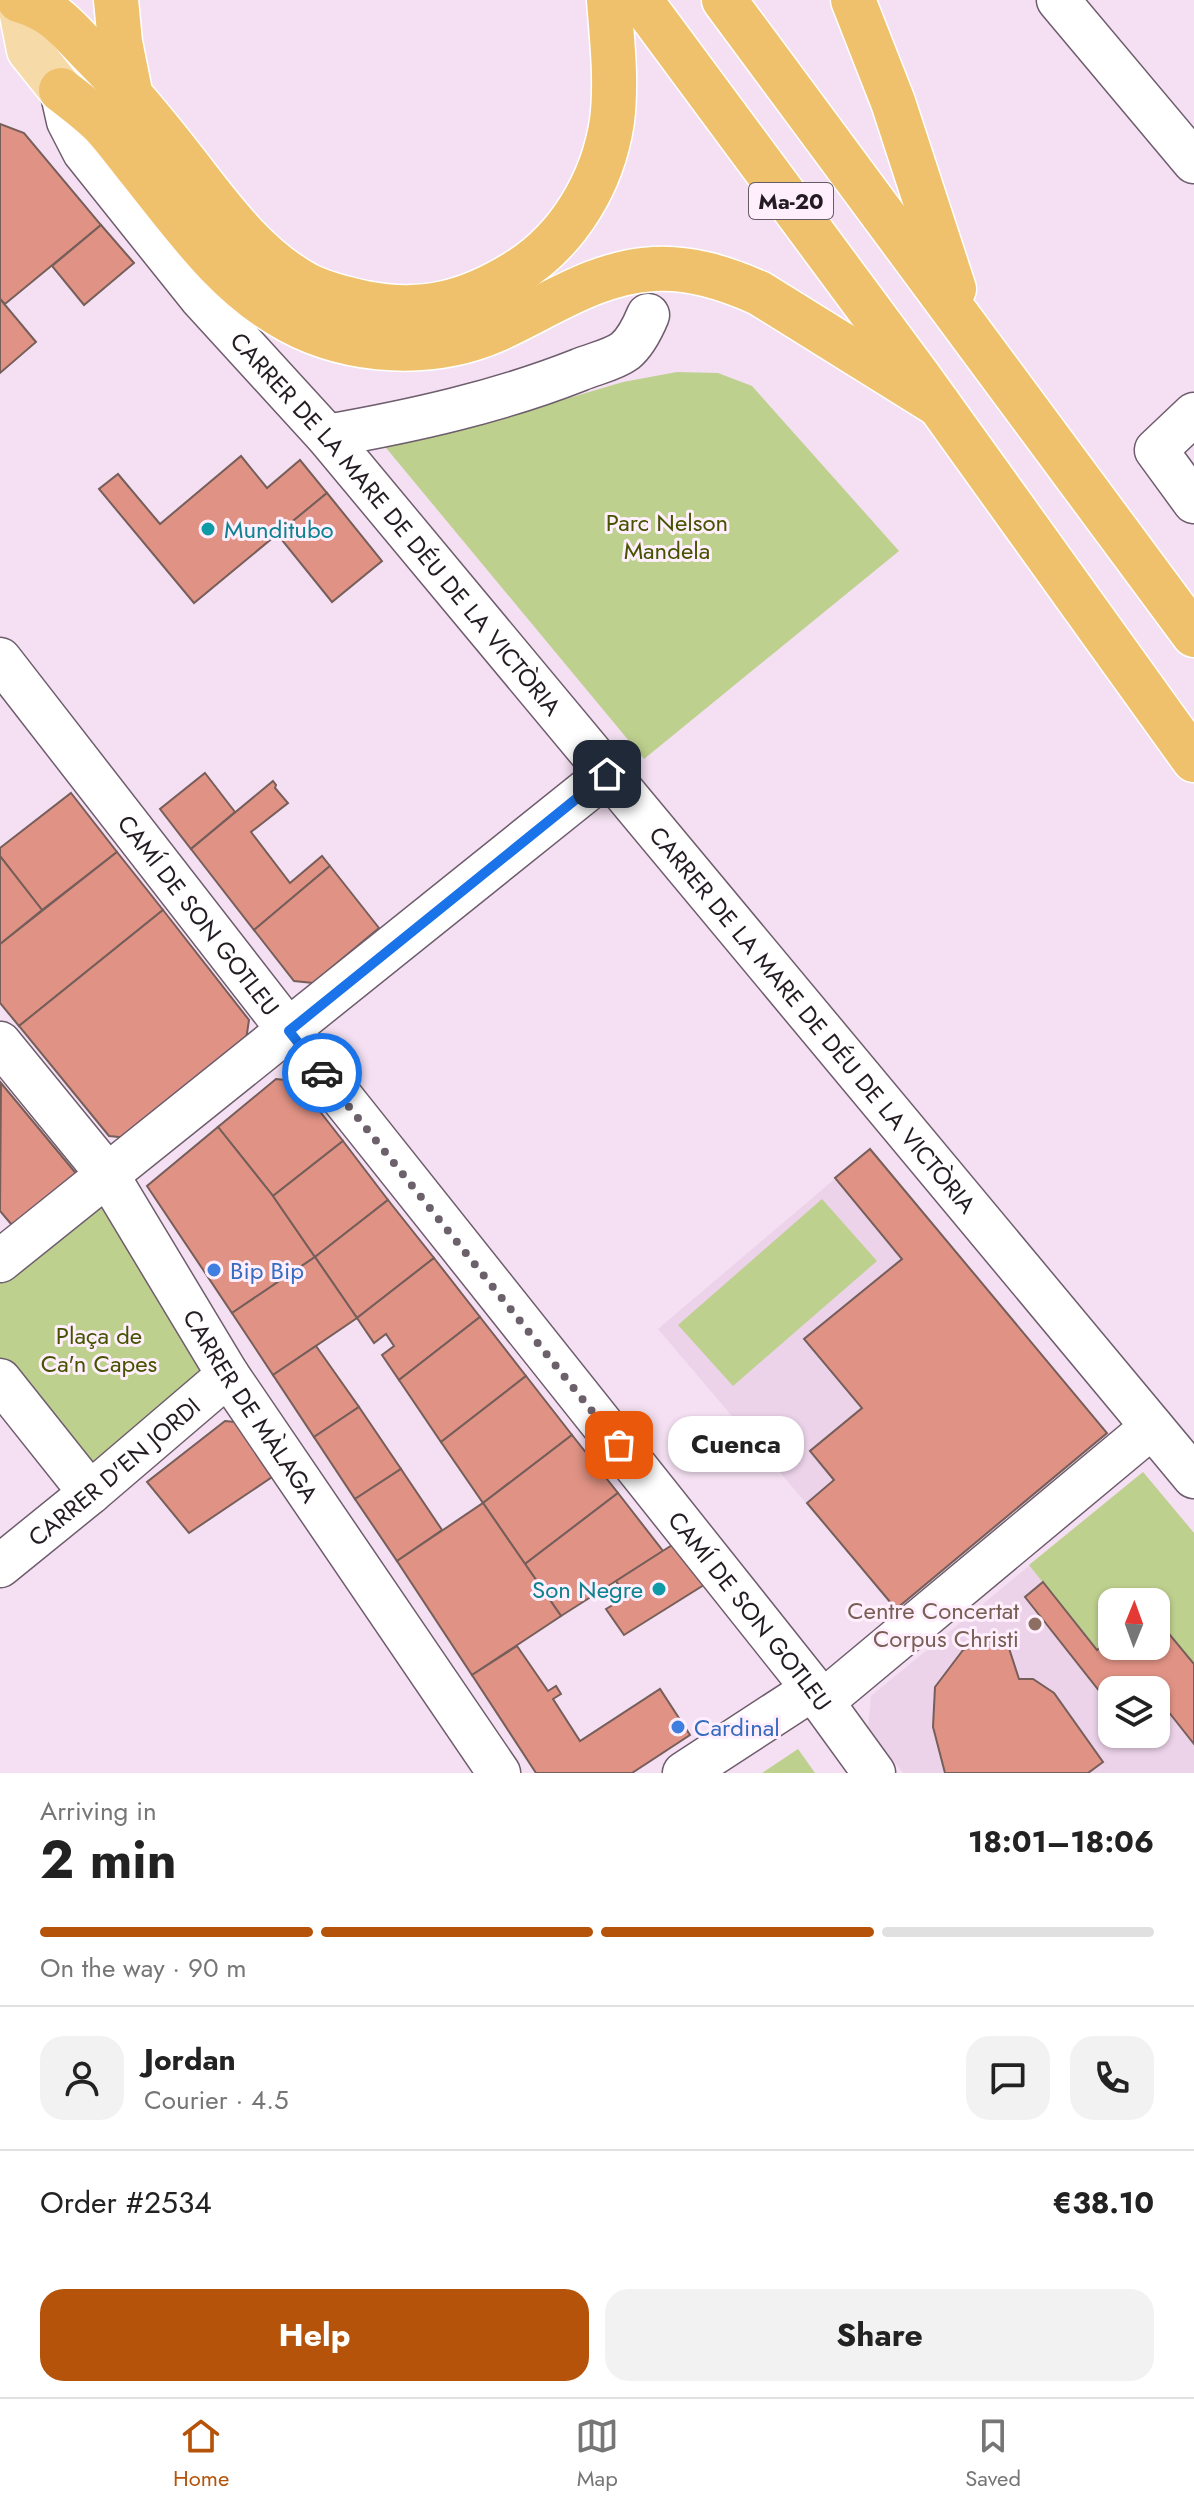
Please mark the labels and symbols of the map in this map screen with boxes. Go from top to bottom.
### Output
road number: Ma-20 [749,183,833,219]
street label: CARRER DE LA MARE DE DÉU DE LA VICTÒRIA [222,324,570,723]
park label: Parc Nelson Mandela [606,505,728,568]
place label: Munditubo [224,512,334,547]
marker: Munditubo [199,520,217,538]
pin [573,740,641,808]
street label: CAMÍ DE SON GOTLEU [109,807,288,1023]
street label: CARRER DE LA MARE DE DÉU DE LA VICTÒRIA [641,818,985,1221]
courier [282,1033,362,1113]
place label: Bip Bip [230,1253,304,1288]
marker: Bip Bip [205,1261,223,1279]
street label: CARRER DE MÀLAGA [175,1302,327,1510]
park label: Plaça de Ca'n Capes [41,1318,157,1381]
street label: CARRER D'EN JORDI [20,1389,208,1554]
pin [585,1411,653,1479]
callout: Cuenca [667,1417,803,1473]
street label: CAMÍ DE SON GOTLEU [660,1503,841,1718]
place label: Son Negre [532,1572,643,1607]
marker: Son Negre [650,1580,668,1598]
north arrow [1098,1588,1170,1660]
place label: Centre Concertat Corpus Christi [847,1593,1019,1656]
marker: Centre Concertat Corpus Christi [1026,1615,1044,1633]
place label: Cardinal [694,1710,780,1745]
marker: Cardinal [669,1718,687,1736]

